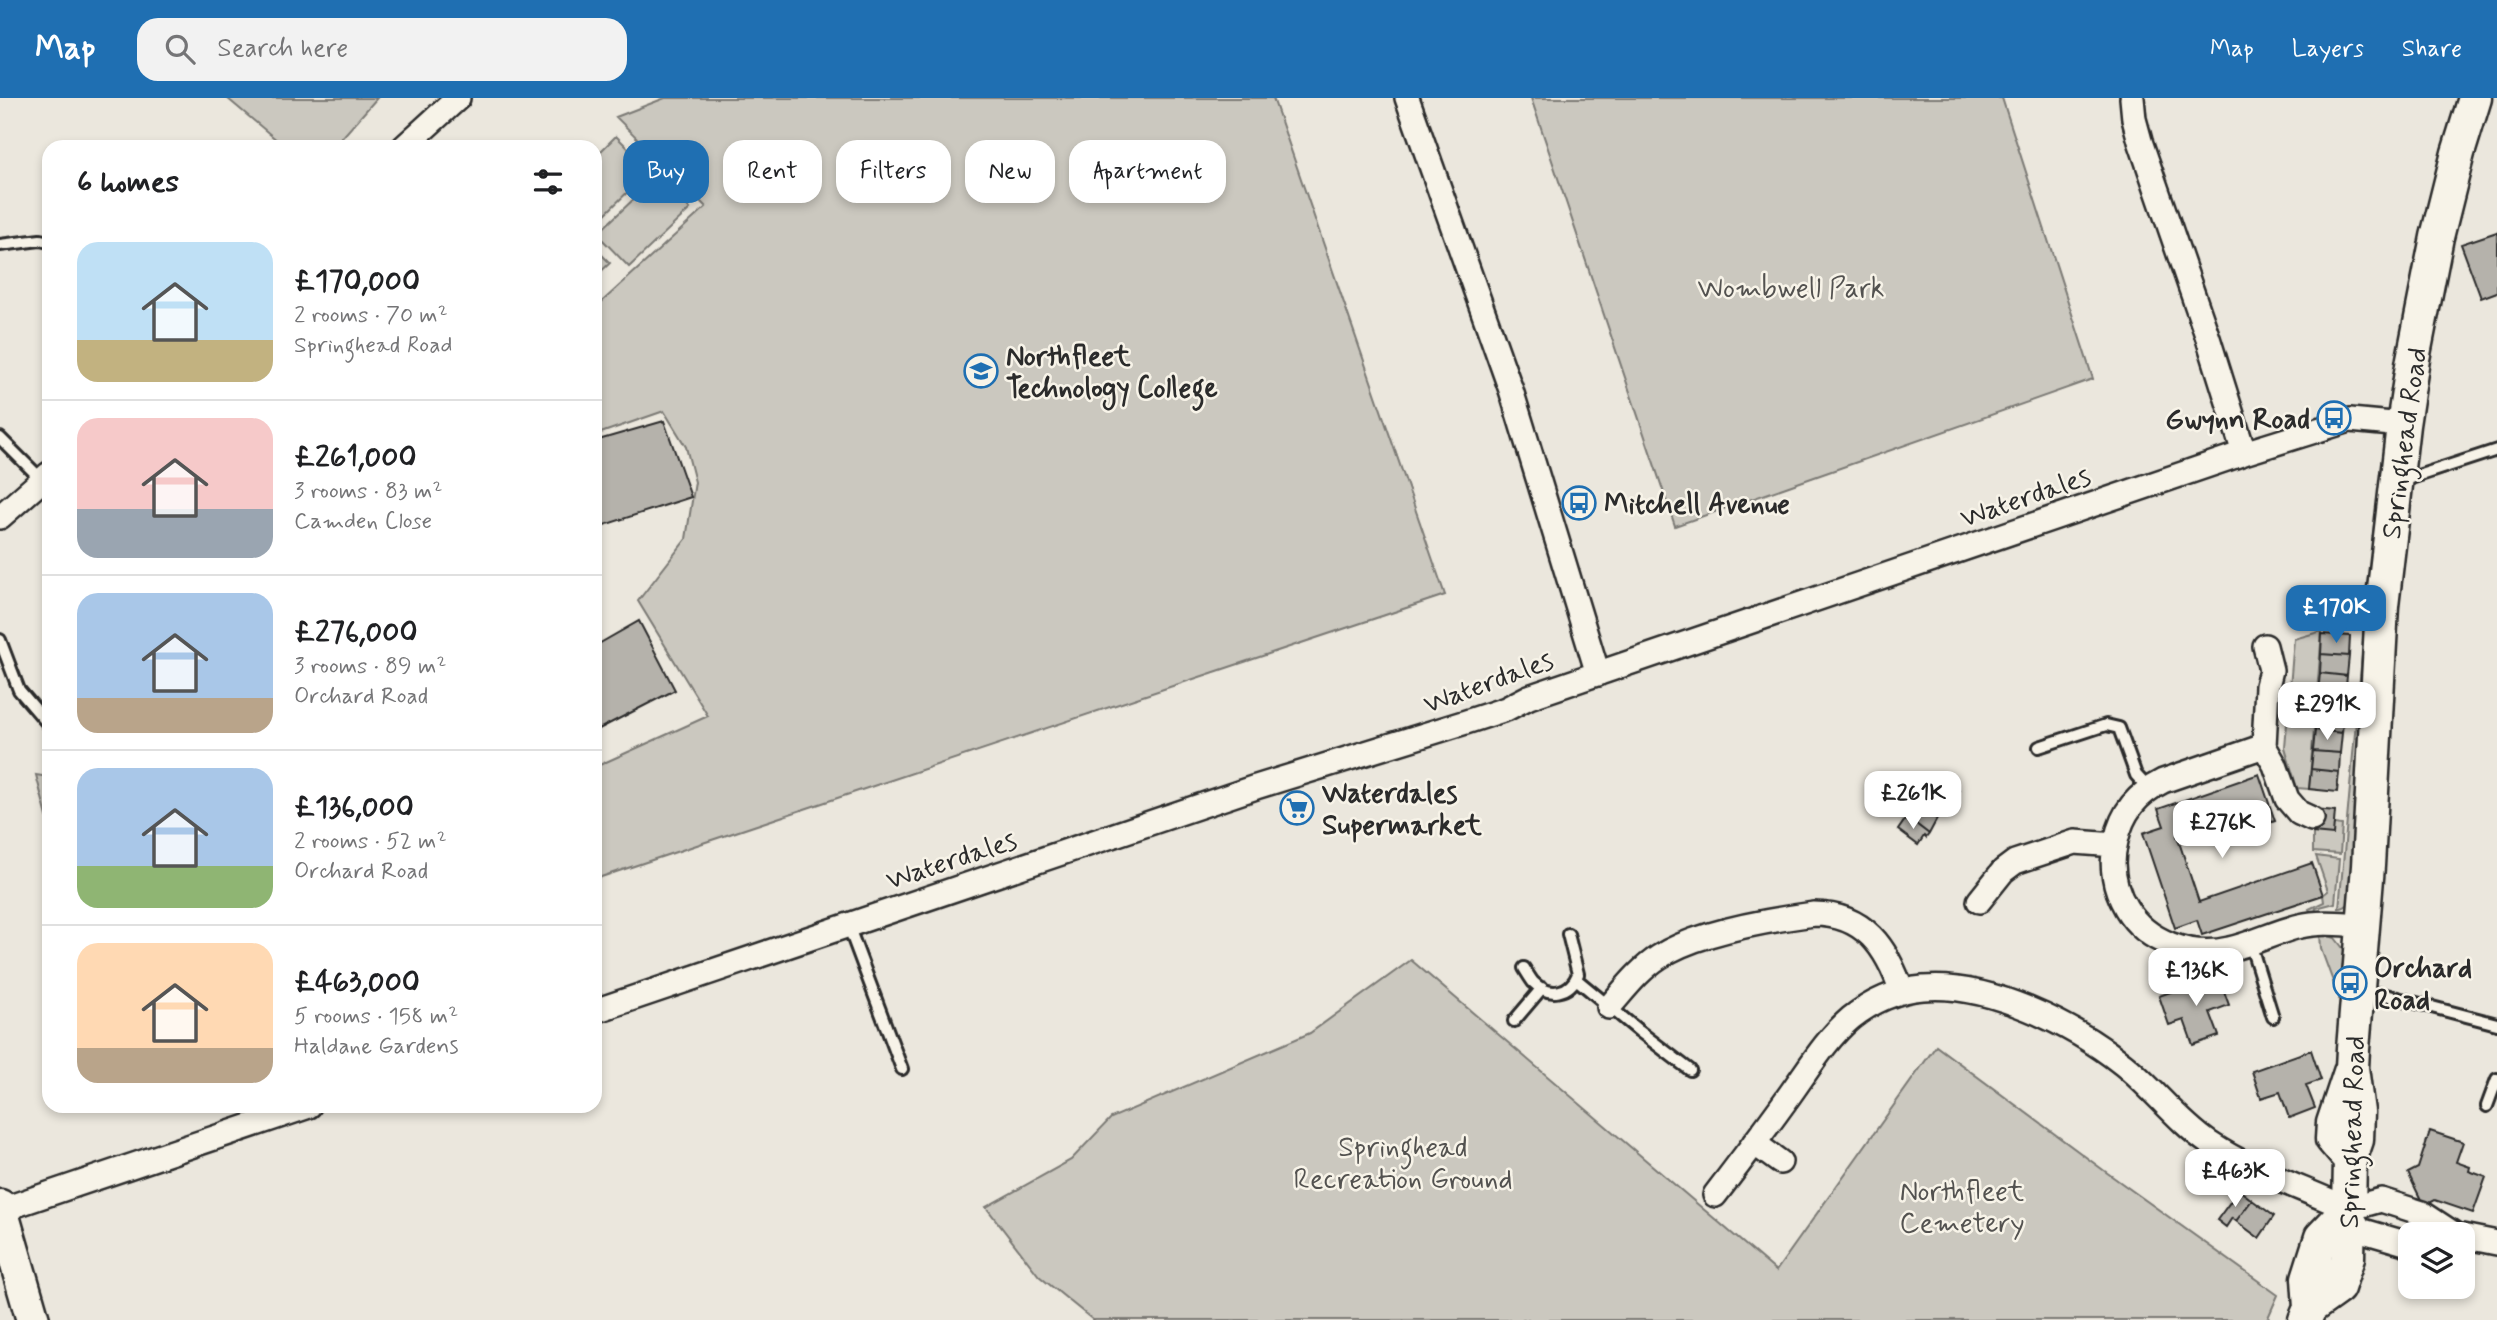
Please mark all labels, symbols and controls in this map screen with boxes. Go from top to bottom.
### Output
search box [137,18,627,81]
text: Map [35,27,95,71]
icon: search [161,30,199,68]
text: Search here [217,32,348,66]
text: Map [2210,34,2254,65]
text: Layers [2292,34,2364,65]
text: Share [2402,34,2462,65]
chip: Buy [623,140,709,203]
chip: Rent [723,140,822,203]
chip: Filters [836,140,951,203]
chip: New [965,140,1055,203]
chip: Apartment [1069,140,1226,203]
text: 6 homes [77,163,179,202]
icon: filters [529,163,567,201]
text: £170,000 [294,262,420,301]
icon: home [133,270,217,354]
park label: Wombwell Park [1698,271,1885,308]
text: 2 rooms · 70 m² [294,301,448,331]
text: Springhead Road [294,331,452,361]
place label: Northfleet Technology College [1006,339,1218,411]
street label: Springhead Road [2374,345,2440,542]
school or university icon: Northfleet Technology College [962,352,1000,390]
bus stop icon: Gwynn Road [2315,399,2353,437]
place label: Gwynn Road [2165,402,2310,439]
text: £261,000 [294,438,417,477]
icon: home [133,446,217,530]
street label: Waterdales [1956,459,2096,538]
text: 3 rooms · 83 m² [294,477,442,507]
bus stop icon: Mitchell Avenue [1560,484,1598,522]
place label: Mitchell Avenue [1604,487,1790,524]
text: Camden Close [294,507,432,537]
pin: £170K [2287,586,2385,645]
text: £170K [2302,593,2370,623]
text: £276,000 [294,613,417,652]
icon: home [133,621,217,705]
street label: Waterdales [1419,643,1559,724]
text: 3 rooms · 89 m² [294,652,446,682]
text: Orchard Road [294,682,428,712]
pin: £291K [2278,682,2376,742]
text: £291K [2294,690,2360,720]
pin: £261K [1864,772,1962,831]
place label: Waterdales Supermarket [1322,776,1482,845]
text: £261K [1880,779,1946,809]
text: £136,000 [294,788,414,827]
supermarket icon: Waterdales Supermarket [1278,789,1316,827]
icon: home [133,796,217,880]
pin: £276K [2173,800,2271,860]
text: £276K [2189,808,2255,838]
street label: Waterdales [882,823,1022,900]
text: 2 rooms · 52 m² [294,827,447,857]
text: Orchard Road [294,857,428,887]
pin: £136K [2147,948,2245,1008]
place label: Orchard Road [2374,951,2472,1020]
text: £136K [2164,956,2228,986]
text: £463,000 [294,963,420,1002]
bus stop icon: Orchard Road [2331,964,2369,1002]
icon: home [133,971,217,1055]
text: 5 rooms · 158 m² [294,1002,458,1032]
text: Haldane Gardens [294,1032,458,1062]
street label: Springhead Road [2332,1035,2378,1229]
park label: Springhead Recreation Ground [1294,1130,1512,1199]
pin: £463K [2186,1150,2284,1209]
text: £463K [2201,1157,2269,1187]
park label: Northfleet Cemetery [1900,1174,2025,1243]
map controls [2398,1222,2475,1299]
button: layers [2398,1222,2475,1299]

